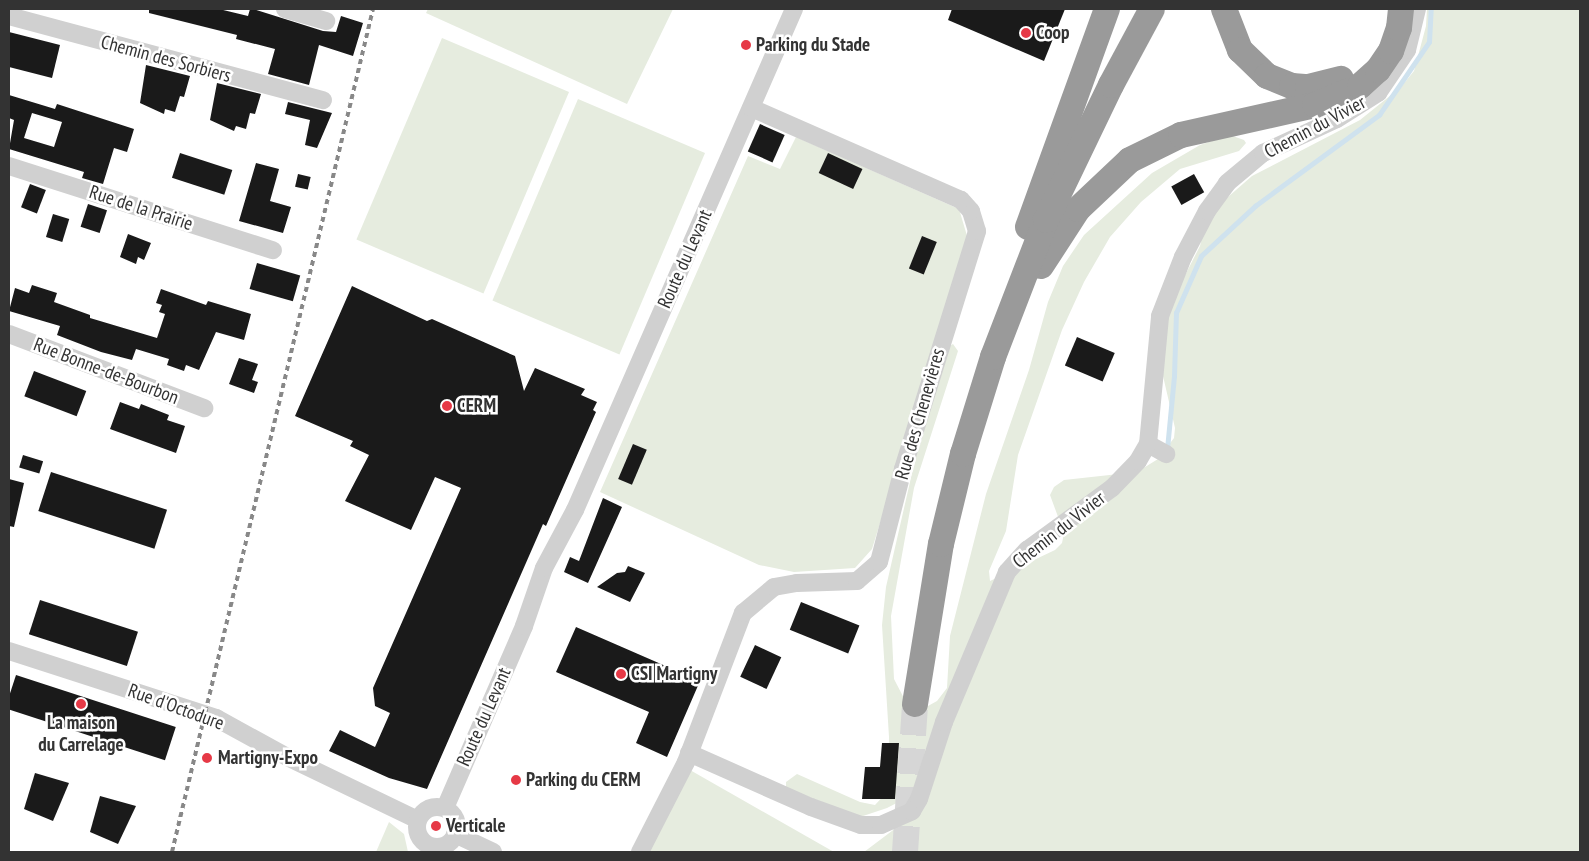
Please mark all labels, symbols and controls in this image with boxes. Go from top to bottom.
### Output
place label: Coop [1036,22,1070,44]
marker: Coop [1020,27,1032,39]
street label: Chemin des Sorbiers [98,31,234,87]
place label: Parking du Stade [756,34,870,56]
marker: Parking du Stade [740,39,752,51]
street label: Chemin du Vivier [1260,91,1370,163]
street label: Rue de la Prairie [86,181,196,235]
street label: Route du Levant [653,206,717,312]
street label: Rue Bonne-de-Bourbon [30,333,182,409]
street label: Rue des Chenevières [890,346,950,482]
place label: CERM [457,395,496,417]
marker: CERM [441,400,453,412]
street label: Chemin du Vivier [1008,487,1110,573]
place label: CSI Martigny [631,663,717,685]
street label: Route du Levant [452,664,516,770]
marker: CSI Martigny [615,668,627,680]
street label: Rue d'Octodure [125,679,227,735]
marker: La maison du Carrelage [75,698,87,710]
place label: La maison du Carrelage [38,712,124,756]
place label: Martigny-Expo [218,747,318,769]
marker: Martigny-Expo [200,751,214,765]
place label: Parking du CERM [526,769,641,791]
marker: Parking du CERM [510,774,522,786]
place label: Verticale [446,815,506,837]
marker: Verticale [430,820,442,832]

